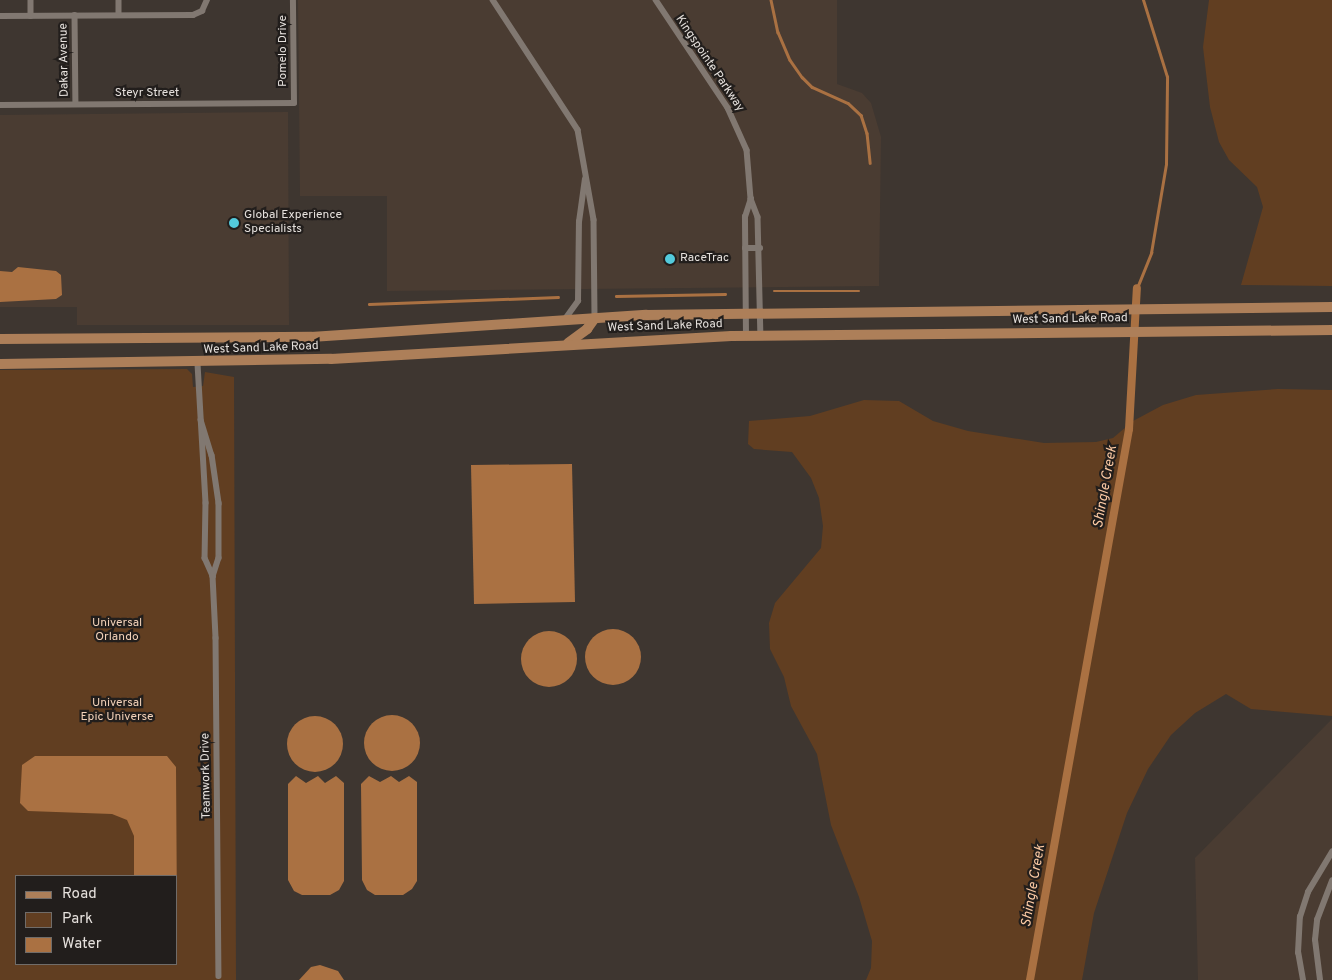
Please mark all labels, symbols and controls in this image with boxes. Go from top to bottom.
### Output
street label: Kingspointe Parkway [671,13,747,115]
street label: Pomelo Drive [277,15,291,87]
street label: Dakar Avenue [57,23,73,97]
street label: Steyr Street [115,87,179,101]
place label: Global Experience Specialists [244,209,342,237]
marker: Global Experience Specialists [228,217,240,229]
place label: RaceTrac [680,252,729,266]
marker: RaceTrac [664,253,676,265]
street label: West Sand Lake Road [1012,312,1128,328]
street label: West Sand Lake Road [607,318,723,336]
street label: West Sand Lake Road [203,340,319,358]
water label: Shingle Creek [1090,444,1122,530]
park label: Universal Orlando [92,617,142,645]
park label: Universal Epic Universe [80,697,154,725]
street label: Teamwork Drive [199,733,215,819]
water label: Shingle Creek [1018,843,1050,929]
legend [15,875,178,965]
text: Road [62,885,97,904]
text: Park [62,910,93,929]
text: Water [62,935,101,954]

